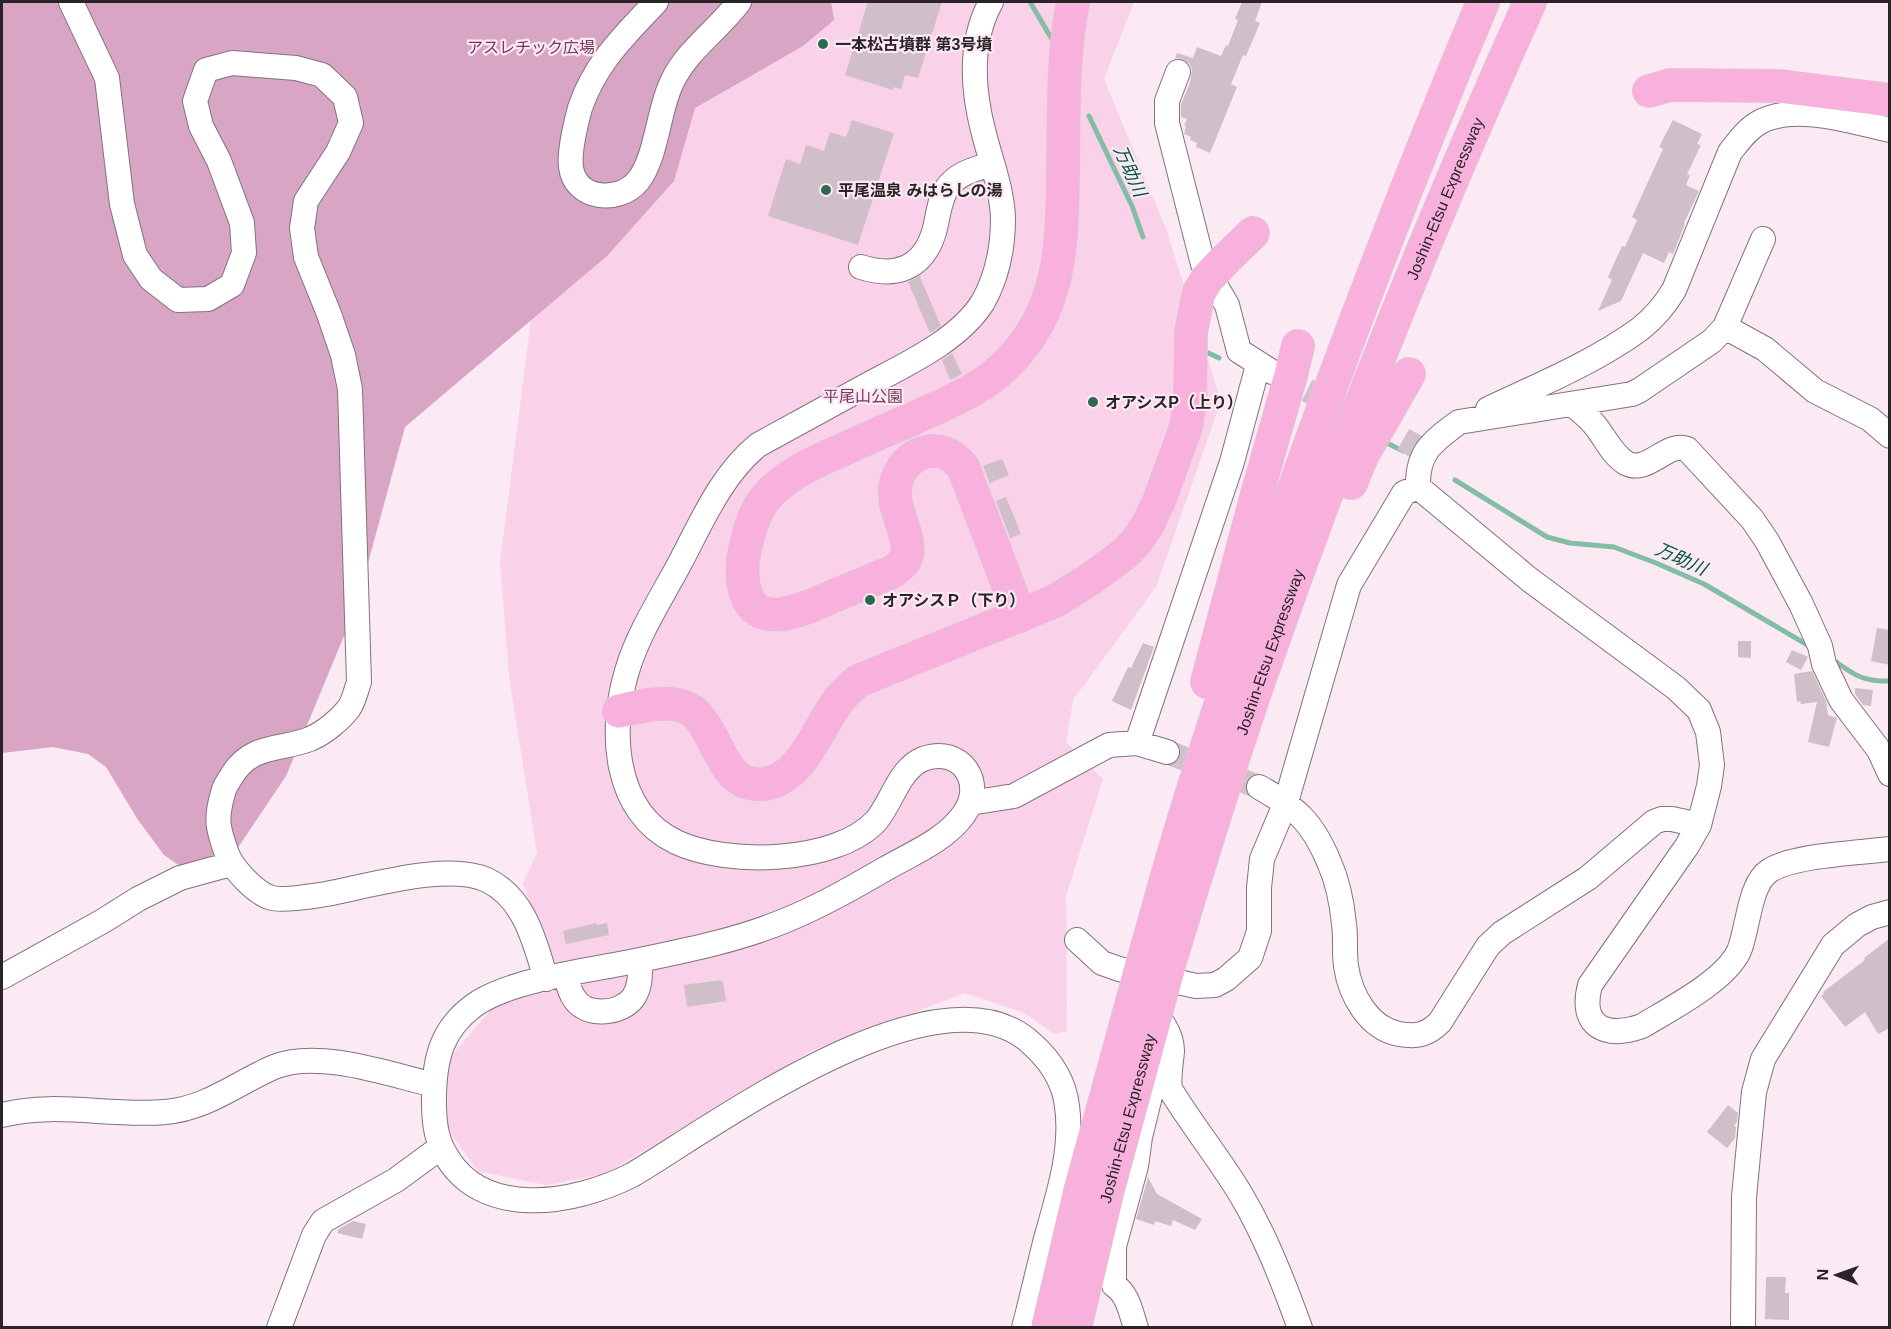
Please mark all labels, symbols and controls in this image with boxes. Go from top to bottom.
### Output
place label: 一本松古墳群 第3号墳 [835,36,992,53]
marker: 一本松古墳群 第3号墳 [816,37,830,51]
park label: アスレチック広場 [467,39,595,56]
street label: Joshin-Etsu Expressway [1403,115,1486,282]
water label: 万助川 [1110,142,1151,202]
place label: 平尾温泉 みはらしの湯 [838,182,1002,199]
marker: 平尾温泉 みはらしの湯 [819,183,833,197]
park label: 平尾山公園 [823,388,903,405]
place label: オアシスP（上り） [1105,394,1243,411]
marker: オアシスP（上り） [1086,395,1100,409]
water label: 万助川 [1652,539,1712,580]
street label: Joshin-Etsu Expressway [1233,567,1307,737]
place label: オアシスＰ（下り） [882,592,1025,609]
marker: オアシスＰ（下り） [863,593,877,607]
street label: Joshin-Etsu Expressway [1096,1032,1158,1205]
north arrow [1807,1245,1867,1305]
text: N [1814,1269,1831,1281]

